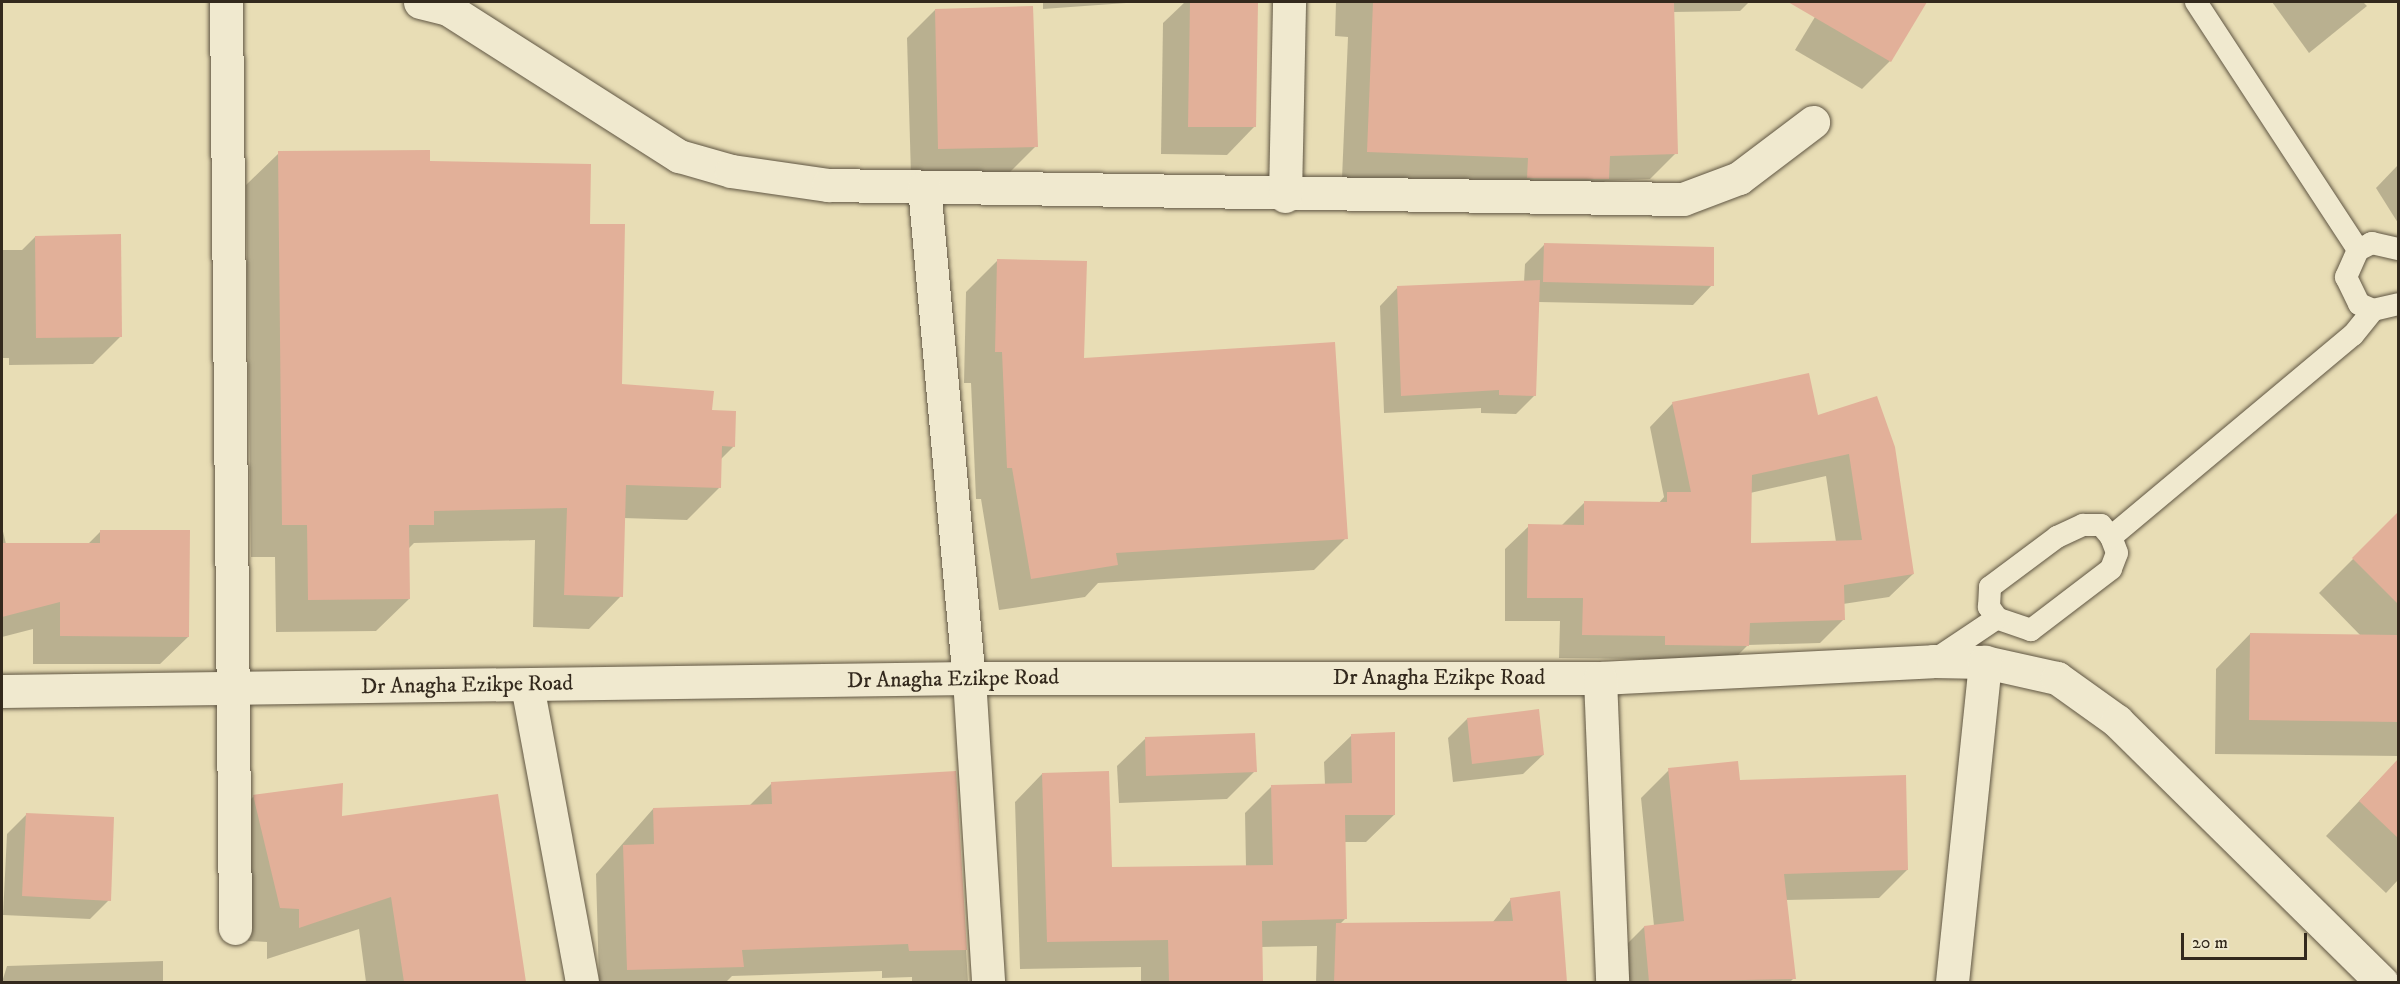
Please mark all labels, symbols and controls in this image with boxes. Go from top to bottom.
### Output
street label: Dr Anagha Ezikpe Road [847,664,1059,694]
street label: Dr Anagha Ezikpe Road [1333,665,1545,691]
street label: Dr Anagha Ezikpe Road [361,670,573,700]
scale bar [2184,921,2310,959]
text: 20 m [2192,932,2228,954]

